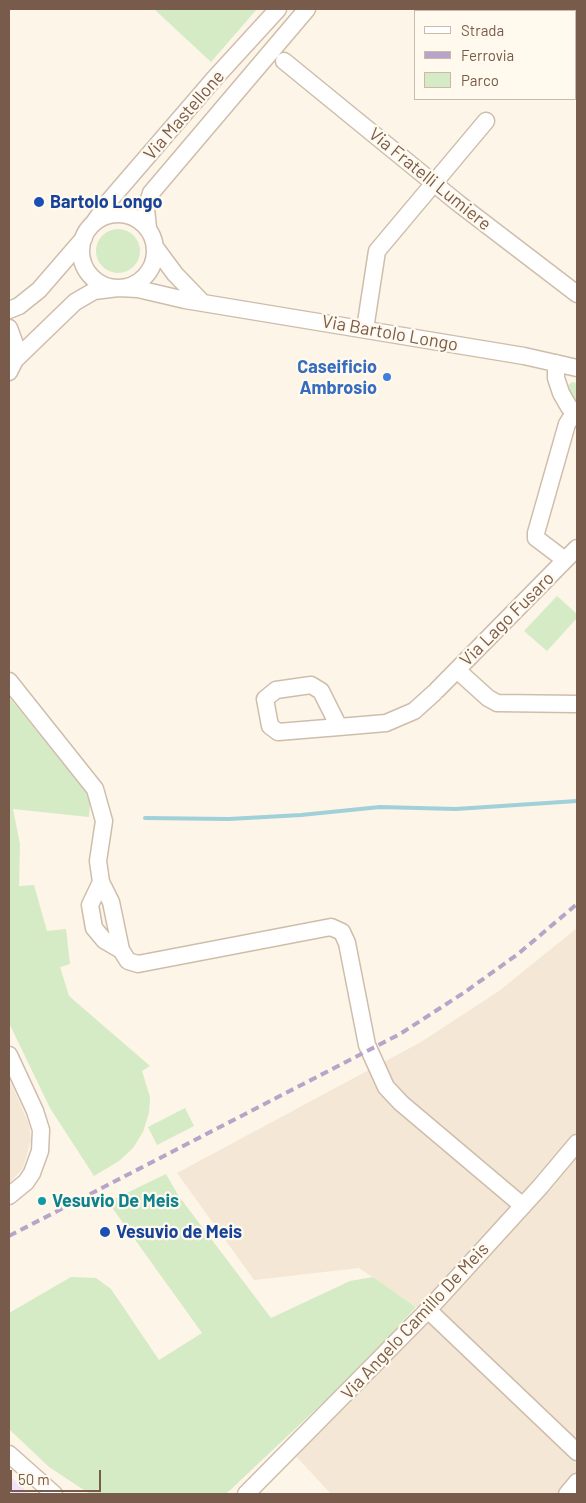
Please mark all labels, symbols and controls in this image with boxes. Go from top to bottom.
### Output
legend [414,10,576,100]
text: Strada [461,21,504,39]
text: Ferrovia [461,46,514,64]
street label: Via Mastellone [139,66,229,164]
text: Parco [461,71,499,89]
street label: Via Fratelli Lumiere [365,123,495,235]
place label: Bartolo Longo [50,191,163,213]
marker: Bartolo Longo [32,195,46,209]
street label: Via Bartolo Longo [320,310,460,356]
place label: Caseificio Ambrosio [297,356,377,398]
marker: Caseificio Ambrosio [381,371,393,383]
street label: Via Lago Fusaro [455,567,559,671]
place label: Vesuvio De Meis [52,1190,179,1212]
marker: Vesuvio De Meis [36,1195,48,1207]
place label: Vesuvio de Meis [116,1221,242,1243]
marker: Vesuvio de Meis [98,1225,112,1239]
street label: Via Angelo Camillo De Meis [337,1238,493,1404]
scale bar [12,1460,104,1492]
text: 50 m [18,1470,50,1488]

